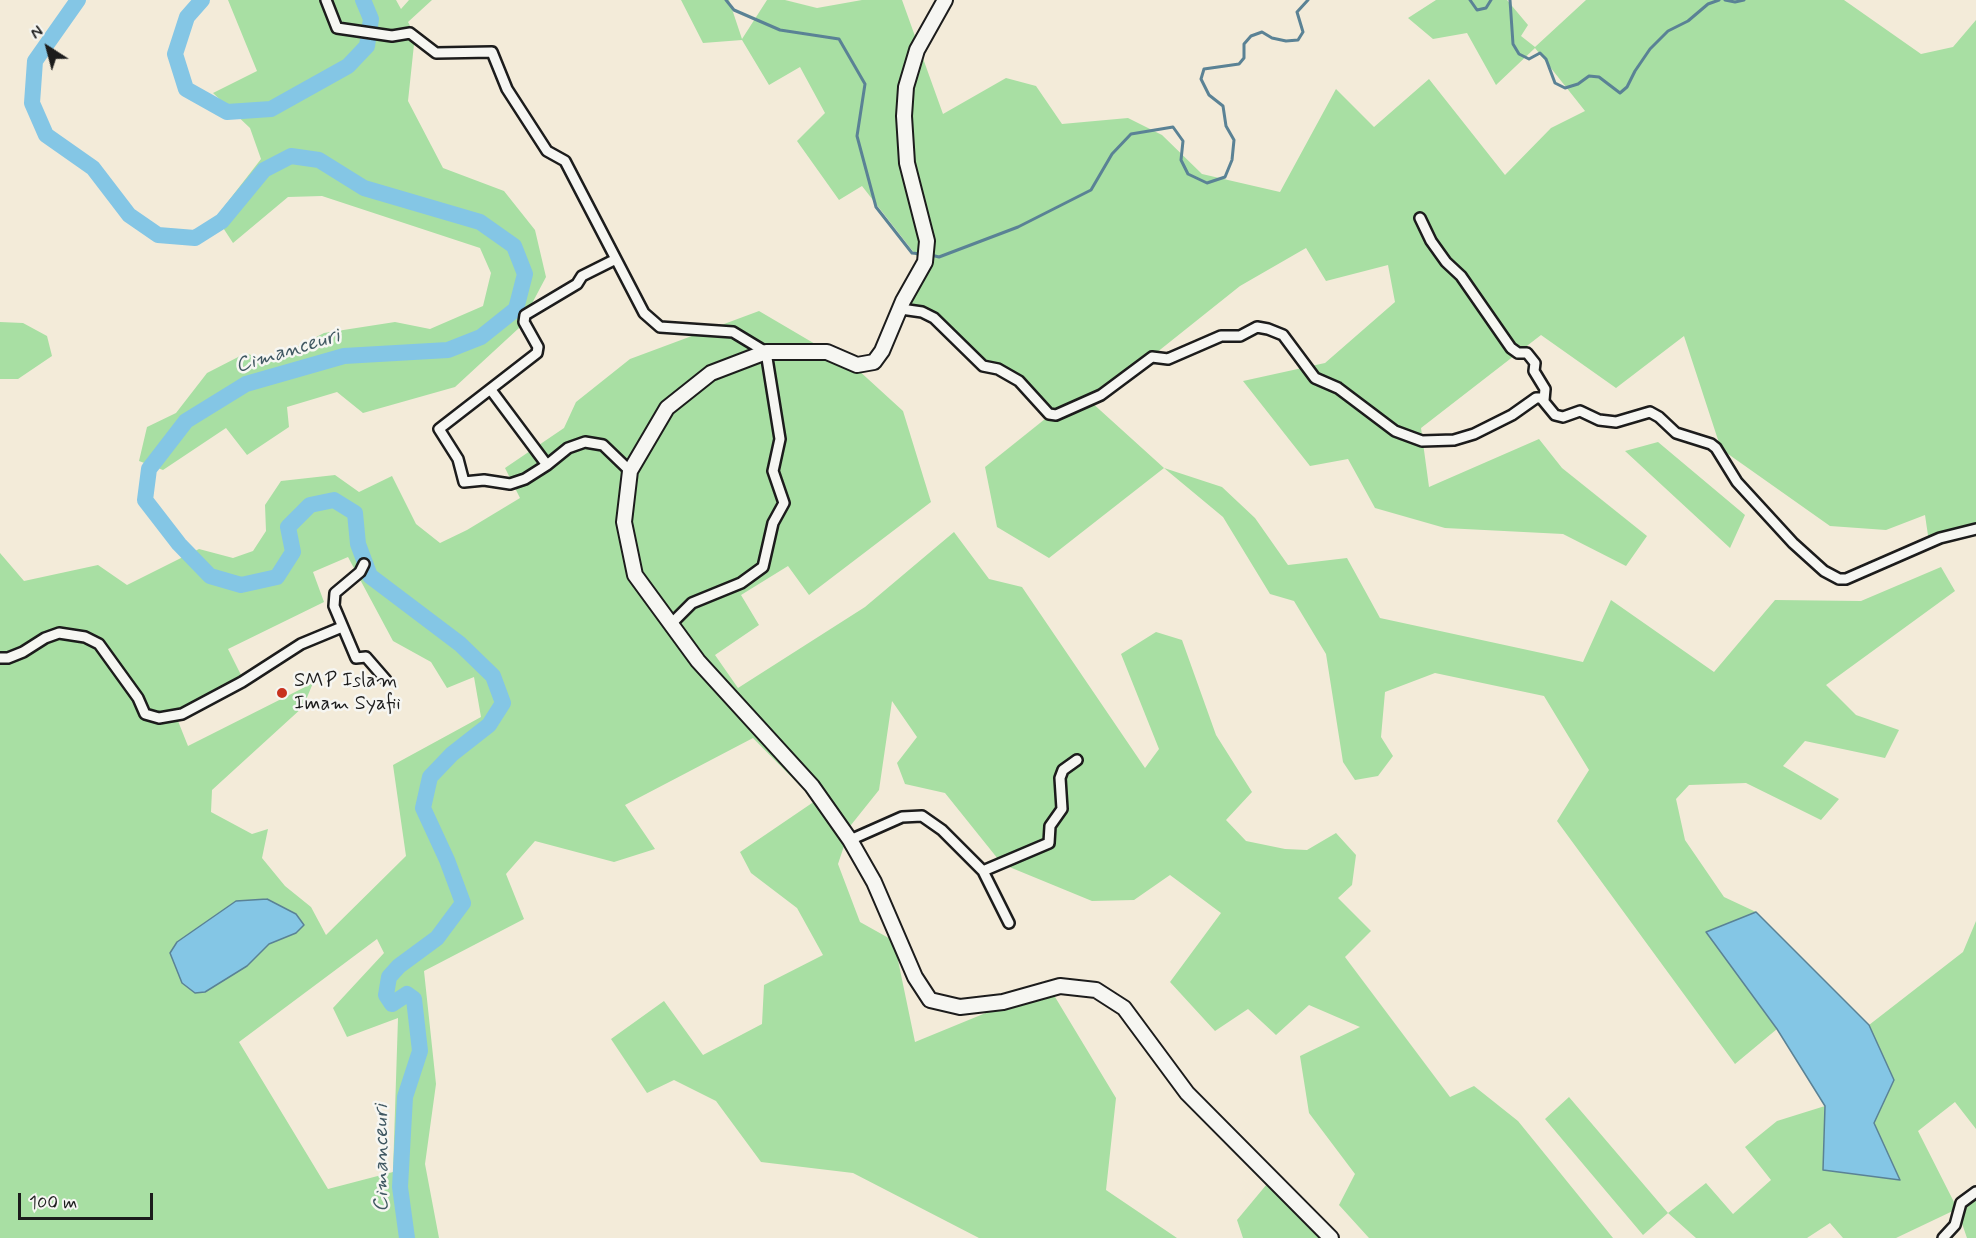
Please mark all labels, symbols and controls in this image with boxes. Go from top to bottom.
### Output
north arrow [18,18,78,78]
text: N [27,21,48,45]
water label: Cimanceuri [233,324,343,380]
place label: SMP Islam Imam Syafii [294,670,401,717]
marker: SMP Islam Imam Syafii [275,686,289,700]
water label: Cimanceuri [370,1104,396,1212]
scale bar [21,1181,156,1219]
text: 100 m [29,1191,77,1215]

